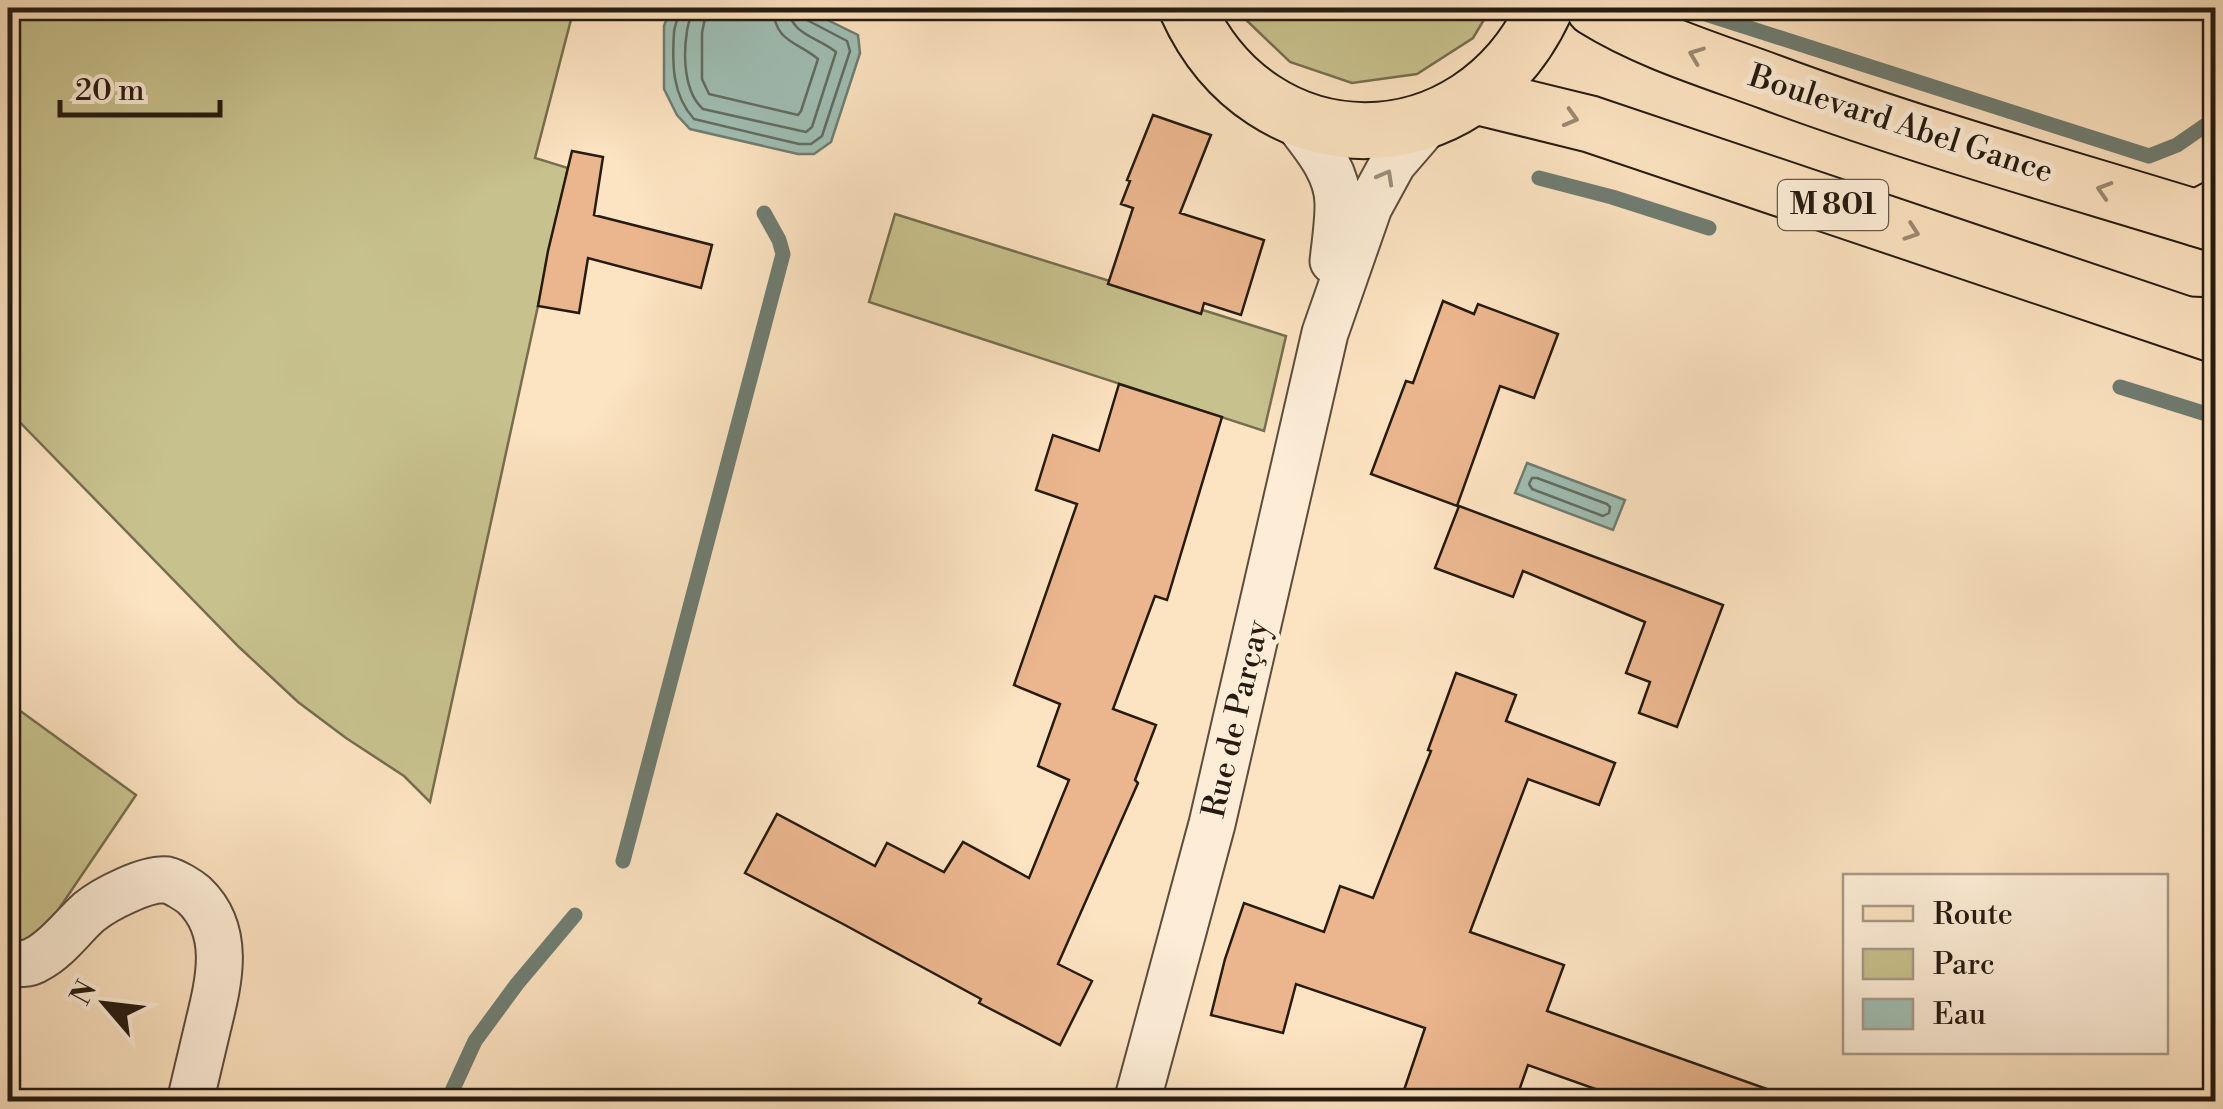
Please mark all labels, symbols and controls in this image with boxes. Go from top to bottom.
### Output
one-way arrow [1689,46,1706,67]
scale bar [60,55,220,117]
street label: Boulevard Abel Gance [1743,56,2058,192]
text: 20 m [75,72,144,110]
one-way arrow [1561,106,1578,127]
one-way arrow [1373,170,1393,188]
road number: M 801 [1778,180,1888,230]
one-way arrow [2096,181,2113,201]
one-way arrow [1903,220,1920,240]
street label: Rue de Parçay [1194,616,1278,822]
legend [1843,874,2168,1054]
text: Route [1933,896,2013,934]
text: Parc [1933,946,1995,984]
north arrow [55,954,155,1054]
text: N [64,975,105,1011]
text: Eau [1933,996,1986,1034]

